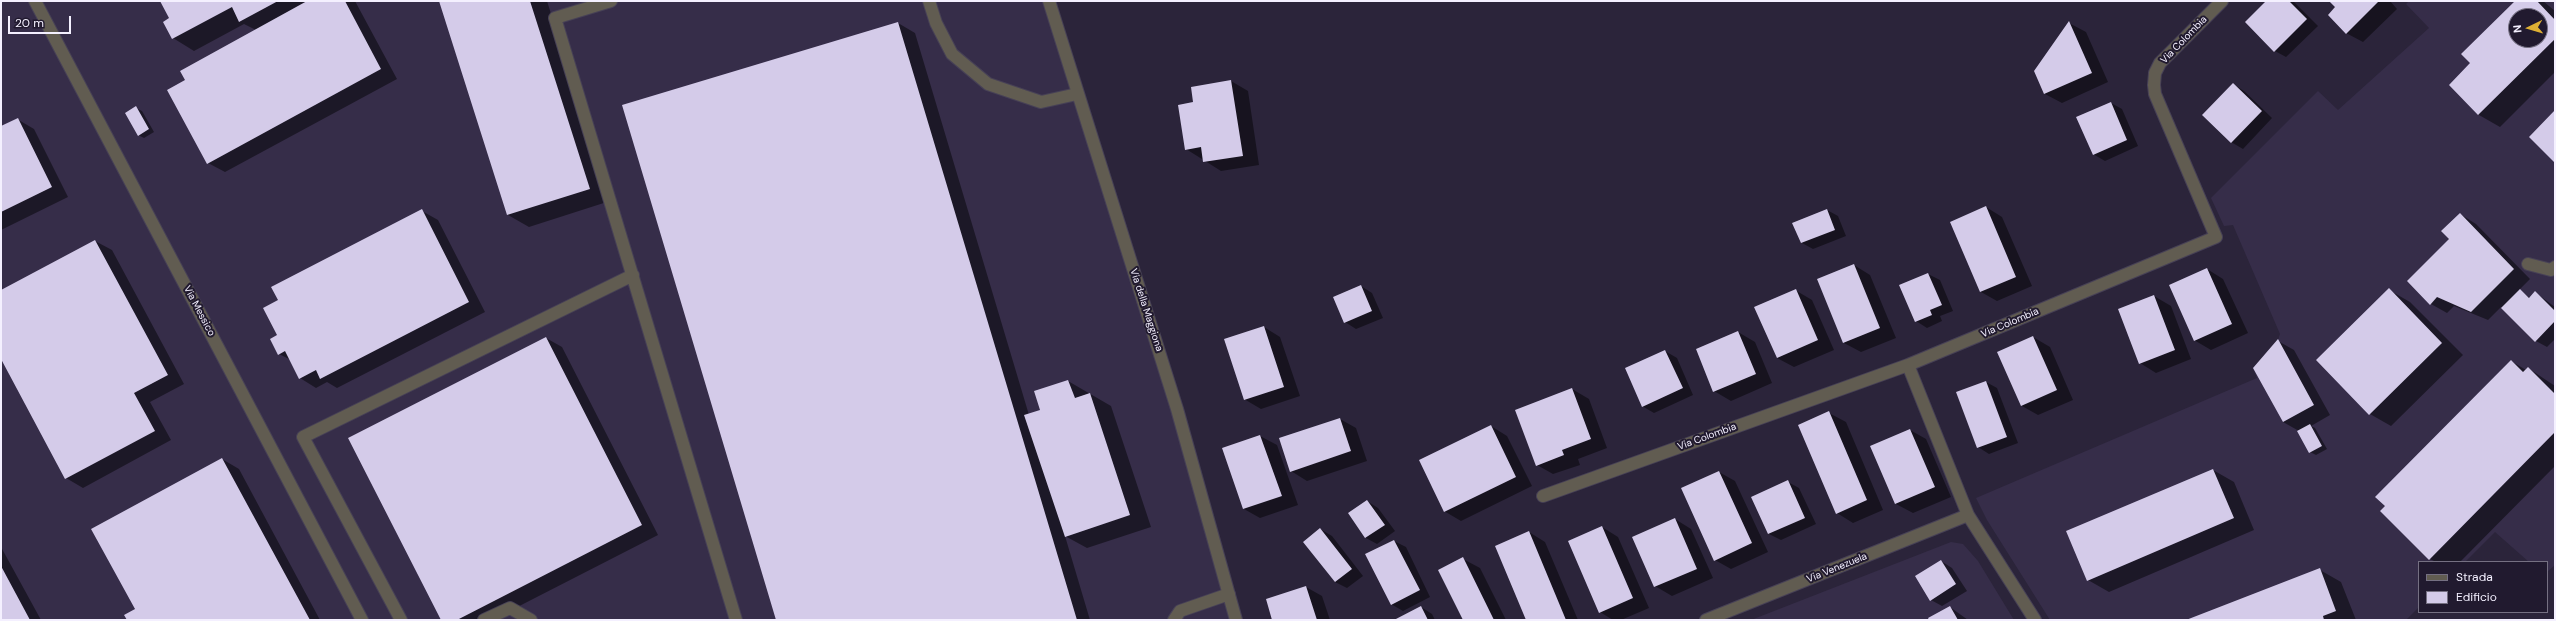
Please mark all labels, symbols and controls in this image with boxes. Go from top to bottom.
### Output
scale bar [10,8,73,34]
north arrow [2508,8,2548,48]
street label: Via Colombia [2158,14,2210,66]
text: 20 m [15,15,44,31]
text: N [2510,24,2524,34]
street label: Via della Maggiona [1127,267,1165,353]
street label: Via Messico [181,284,217,338]
street label: Via Colombia [1979,305,2041,341]
street label: Via Colombia [1676,421,1738,453]
street label: Via Venezuela [1805,550,1869,586]
legend [2418,561,2548,613]
text: Strada [2456,569,2493,585]
text: Edificio [2456,589,2497,605]

